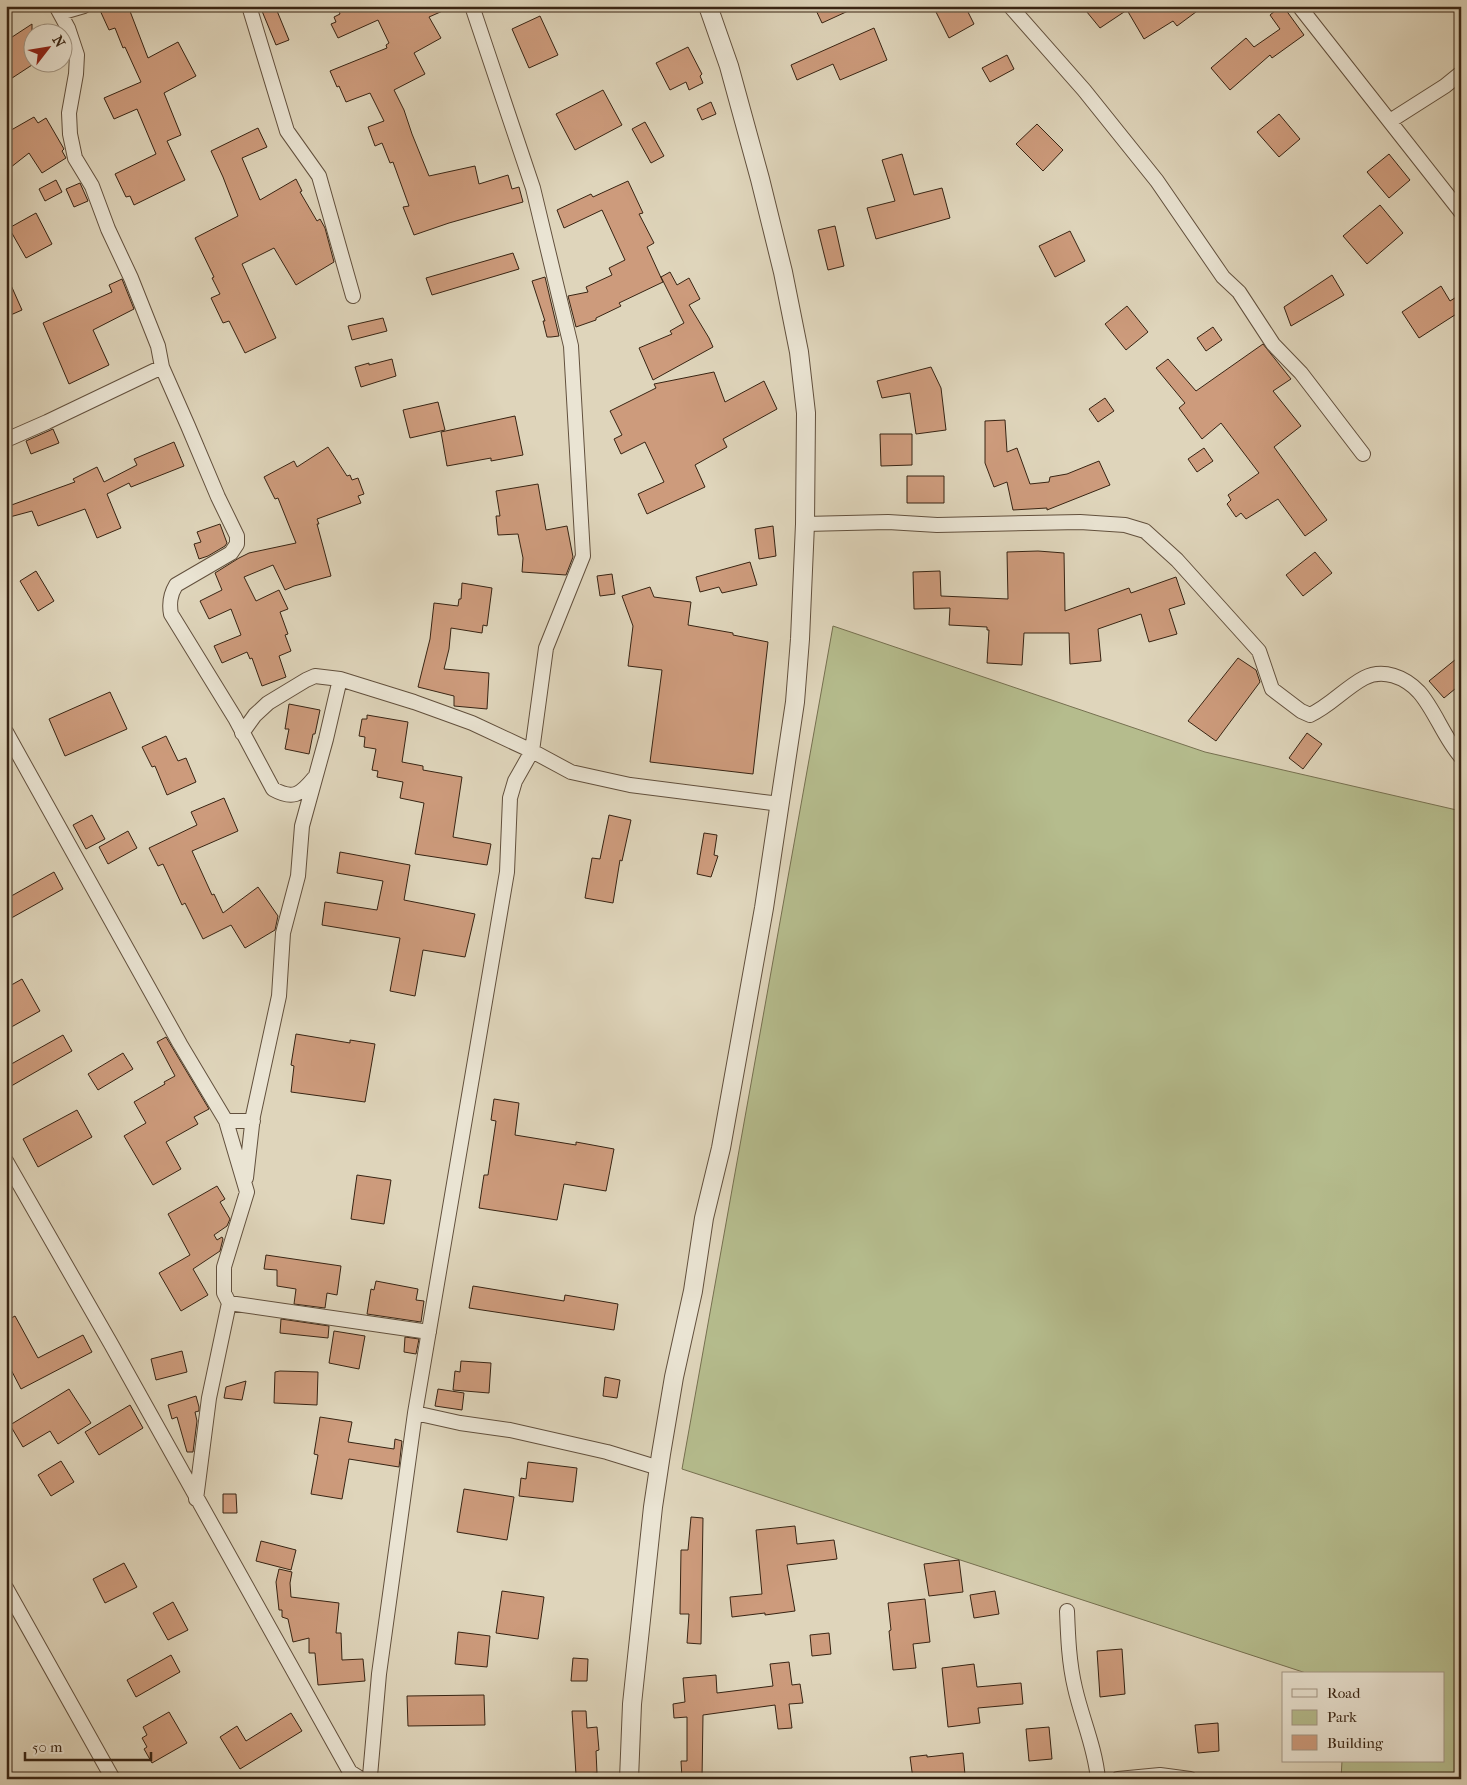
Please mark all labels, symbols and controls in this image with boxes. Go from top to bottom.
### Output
north arrow [22,22,72,72]
text: N [49,33,69,51]
legend [1282,1672,1444,1762]
text: Road [1327,1684,1361,1702]
text: Park [1327,1708,1357,1726]
scale bar [25,1730,151,1762]
text: Building [1327,1734,1384,1752]
text: 50 m [32,1738,63,1756]

